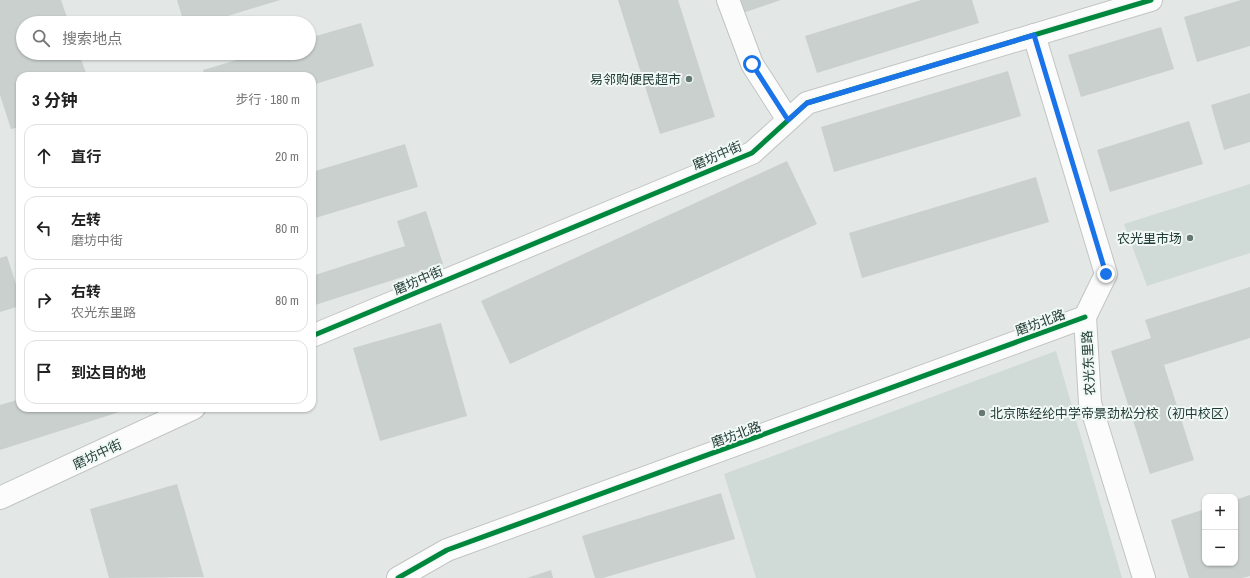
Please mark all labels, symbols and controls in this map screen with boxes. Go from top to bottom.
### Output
search box [16,16,316,60]
icon: search [30,27,52,49]
text: 搜索地点 [62,28,122,49]
route start [743,55,761,73]
place label: 易邻购便民超市 [590,71,681,88]
marker: 易邻购便民超市 [684,74,694,84]
text: 3 分钟 [32,88,78,111]
text: 步行 · 180 m [235,91,300,108]
street label: 磨坊中街 [690,137,744,173]
icon: ahead [33,145,55,167]
text: 直行 [71,146,101,167]
text: 20 m [275,148,299,165]
text: 左转 [71,209,101,230]
icon: left [33,217,55,239]
text: 80 m [275,220,299,237]
place label: 农光里市场 [1117,230,1182,247]
text: 磨坊中街 [71,232,123,249]
marker: 农光里市场 [1185,233,1195,243]
street label: 磨坊中街 [391,262,445,298]
route end [1097,265,1115,283]
text: 右转 [71,281,101,302]
icon: right [33,289,55,311]
text: 80 m [275,292,299,309]
text: 农光东里路 [71,304,136,321]
street label: 磨坊北路 [1013,306,1068,339]
street label: 农光东里路 [1078,330,1099,396]
icon: arrive [33,361,55,383]
text: 到达目的地 [71,362,146,383]
place label: 北京陈经纶中学帝景劲松分校（初中校区） [990,405,1237,422]
marker: 北京陈经纶中学帝景劲松分校（初中校区） [977,408,987,418]
street label: 磨坊北路 [709,418,764,451]
street label: 磨坊中街 [70,436,124,473]
map controls [1202,494,1238,566]
button: + [1202,494,1238,530]
button: − [1202,530,1238,566]

